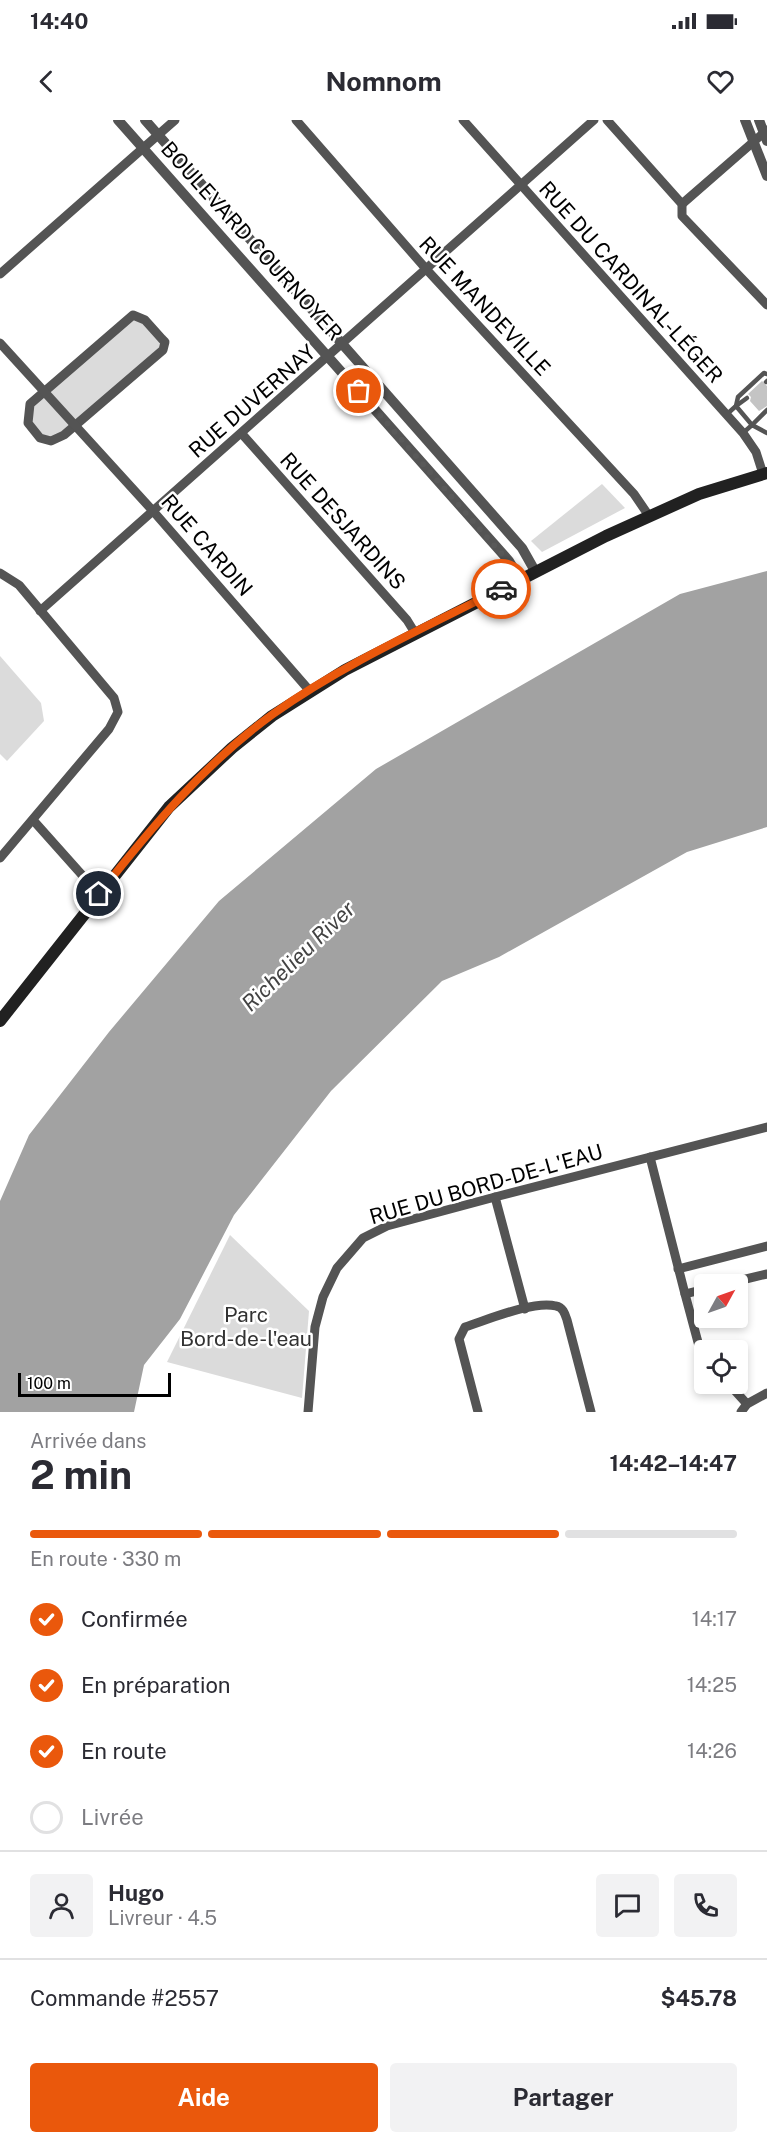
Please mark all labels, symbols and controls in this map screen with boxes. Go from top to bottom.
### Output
text: 14:40 [30,8,88,34]
icon: back [30,65,63,98]
text: Nomnom [325,65,442,97]
icon: heart [704,65,737,98]
street label: BOULEVARD COURNOYER [156,136,348,346]
street label: RUE DU CARDINAL-LÉGER [534,176,728,388]
street label: RUE MANDEVILLE [414,231,556,381]
street label: RUE DUVERNAY [184,339,321,463]
pin [333,365,384,416]
icon: bag [342,374,375,407]
street label: RUE DESJARDINS [275,447,411,595]
street label: RUE CARDIN [156,489,258,601]
courier [471,559,531,619]
icon: car [485,573,518,606]
pin [73,868,124,919]
icon: home [82,877,115,910]
water label: Richelieu River [236,895,360,1016]
street label: RUE DU BORD-DE-L'EAU [367,1139,605,1229]
north arrow [694,1274,748,1328]
map controls [694,1274,748,1394]
park label: Parc Bord-de-l'eau [180,1302,312,1351]
button: locate [694,1340,748,1394]
scale bar [18,1370,171,1398]
text: 100 m [27,1374,71,1393]
text: Arrivée dans [30,1429,146,1453]
text: 14:42–14:47 [609,1450,737,1476]
text: 2 min [30,1452,132,1498]
text: En route · 330 m [30,1547,181,1571]
icon: check [30,1603,63,1636]
text: Confirmée [81,1606,188,1632]
text: 14:17 [692,1607,737,1631]
icon: check [30,1669,63,1702]
text: En préparation [81,1672,231,1698]
text: 14:25 [687,1673,737,1697]
icon: check [30,1735,63,1768]
text: En route [81,1738,167,1764]
text: 14:26 [687,1739,737,1763]
text: Livrée [81,1804,144,1830]
button: person [30,1874,93,1937]
button: chat [596,1874,659,1937]
button: phone [674,1874,737,1937]
text: Hugo [108,1880,164,1906]
text: Livreur · 4.5 [108,1906,217,1930]
text: Commande #2557 [30,1985,219,2011]
text: $45.78 [661,1985,737,2011]
button: Aide [30,2063,378,2132]
button: Partager [390,2063,737,2132]

